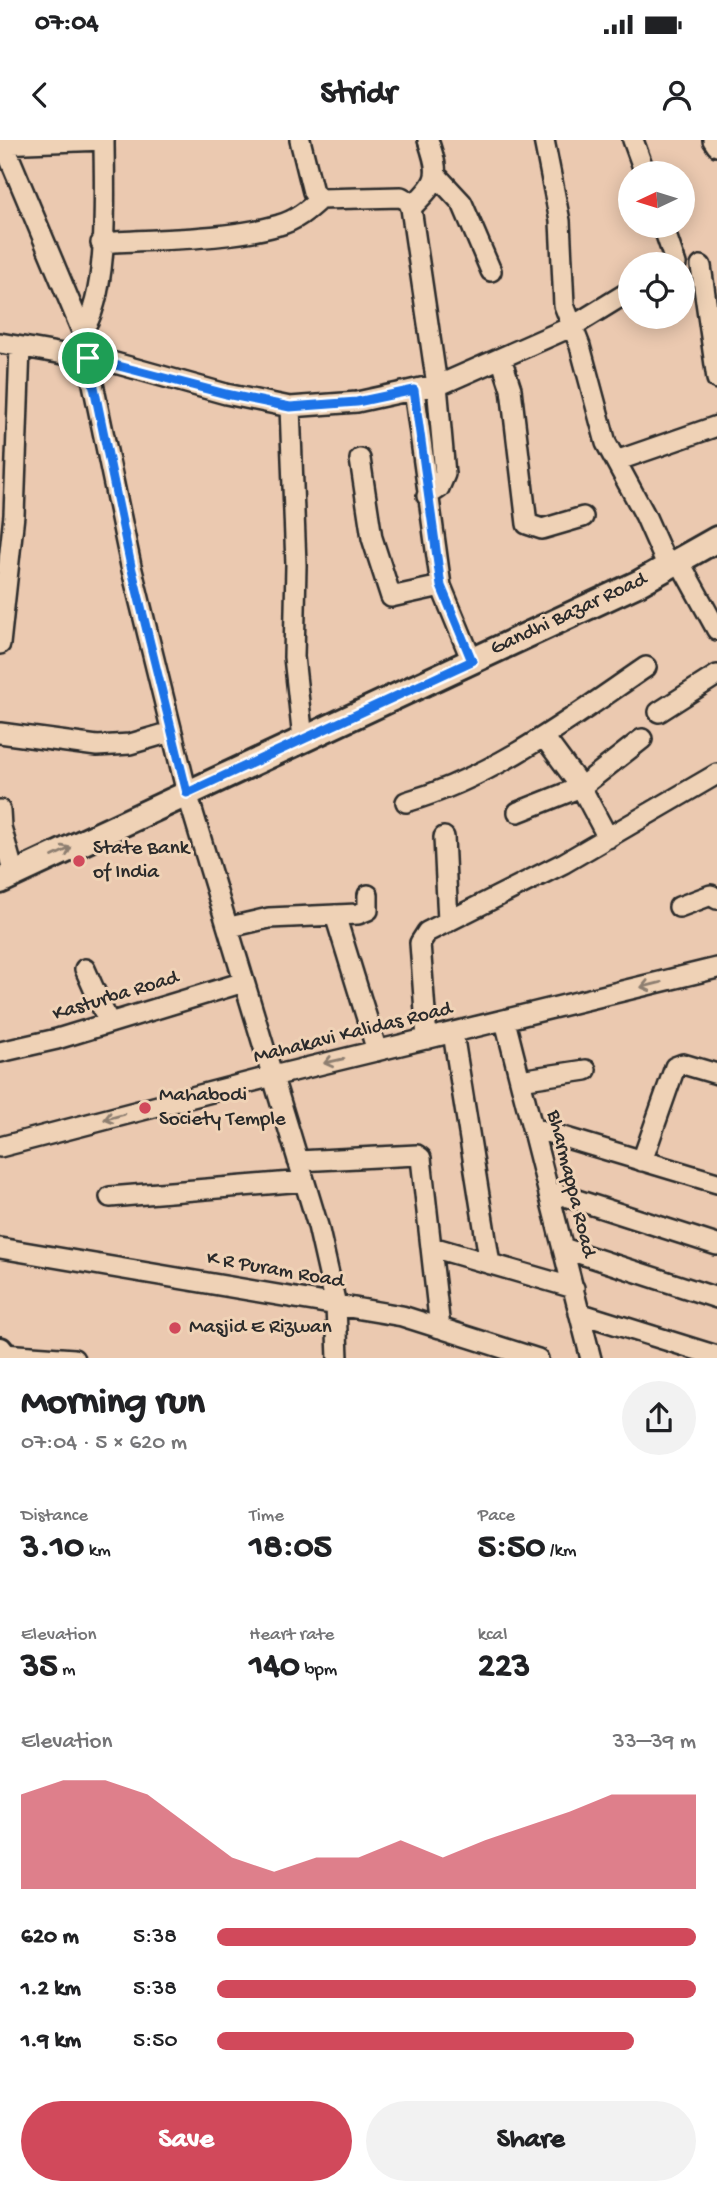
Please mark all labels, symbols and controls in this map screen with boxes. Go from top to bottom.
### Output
text: 07:04 [35,9,99,40]
icon: back [21,76,59,114]
text: Stridr [320,76,397,114]
icon: person [658,76,696,114]
north arrow [618,161,695,238]
map controls [618,161,695,329]
button: locate [618,252,695,329]
pin [58,328,118,388]
icon: arrive [69,339,107,377]
street label: Gandhi Bazar Road [487,567,653,662]
place label: State Bank of India [93,837,192,886]
one-way arrow [51,845,72,858]
marker: State Bank of India [71,853,87,869]
street label: Kasturba Road [50,965,184,1028]
one-way arrow [640,978,663,992]
street label: Mahakavi Kalidas Road [251,997,457,1071]
one-way arrow [324,1056,346,1069]
place label: Mahabodi Society Temple [159,1084,287,1133]
marker: Mahabodi Society Temple [137,1100,153,1116]
street label: Bharmappa Road [539,1107,601,1262]
one-way arrow [103,1111,126,1124]
street label: K R Puram Road [204,1247,347,1296]
place label: Masjid E Rizwan [189,1316,332,1341]
marker: Masjid E Rizwan [167,1320,183,1336]
button: share [622,1381,696,1455]
text: Morning run [21,1382,205,1426]
text: 07:04 · 5 × 620 m [21,1430,187,1457]
text: Distance [21,1505,88,1528]
text: Time [249,1505,284,1528]
text: Pace [478,1505,515,1528]
text: 3.10 [21,1528,84,1569]
text: 18:05 [249,1528,332,1569]
text: 5:50 [478,1528,545,1569]
text: km [84,1540,111,1563]
text: /km [545,1540,576,1563]
text: Elevation [21,1624,97,1647]
text: Heart rate [249,1624,334,1647]
text: kcal [478,1624,507,1647]
text: 35 [21,1647,58,1688]
text: 140 [249,1647,300,1688]
text: 223 [478,1647,530,1688]
text: m [58,1659,76,1682]
text: bpm [300,1659,337,1682]
text: Elevation [21,1729,112,1756]
text: 33–39 m [613,1729,696,1756]
text: 620 m [21,1924,79,1951]
text: 5:38 [133,1924,177,1951]
text: 1.2 km [21,1976,81,2003]
text: 5:38 [133,1976,177,2003]
text: 1.9 km [21,2028,81,2055]
text: 5:50 [133,2028,177,2055]
button: Save [21,2101,352,2181]
button: Share [366,2101,696,2181]

